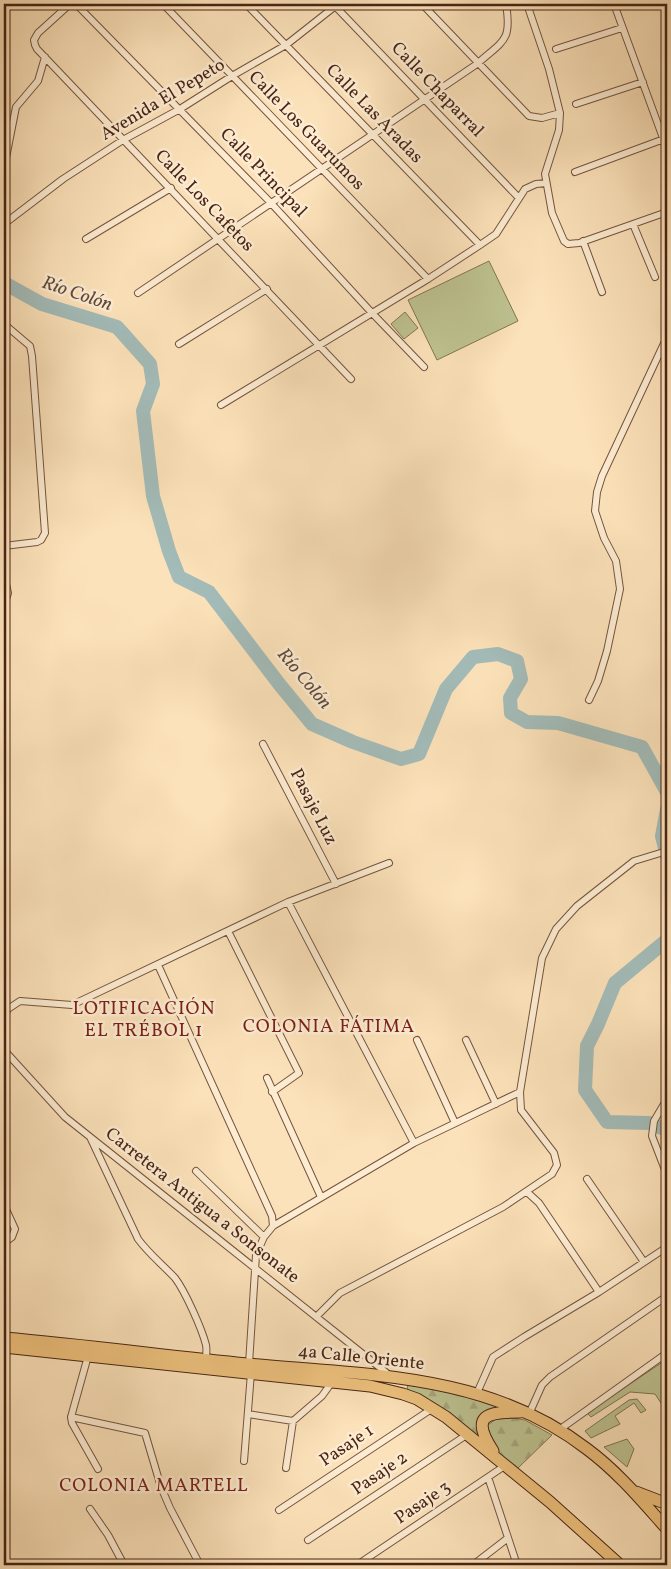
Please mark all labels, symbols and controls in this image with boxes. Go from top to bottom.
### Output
street label: Calle Chaparral [385,37,489,143]
street label: Avenida El Pepeto [96,53,230,147]
street label: Calle Las Aradas [320,59,428,169]
street label: Calle Los Guarumos [242,66,370,196]
street label: Calle Principal [214,123,312,223]
street label: Calle Los Cafetos [149,144,259,258]
water label: Río Colón [38,270,116,318]
water label: Río Colón [271,643,337,715]
street label: Pasaje Luz [283,765,343,849]
district label: LOTIFICACIÓN EL TRÉBOL 1 [72,996,216,1044]
district label: COLONIA FÁTIMA [243,1014,415,1040]
street label: Carretera Antigua a Sonsonate [100,1122,304,1290]
street label: 4a Calle Oriente [297,1339,425,1377]
street label: Pasaje 1 [315,1419,379,1473]
street label: Pasaje 2 [347,1446,413,1502]
district label: COLONIA MARTELL [59,1473,249,1499]
street label: Pasaje 3 [390,1475,456,1531]

